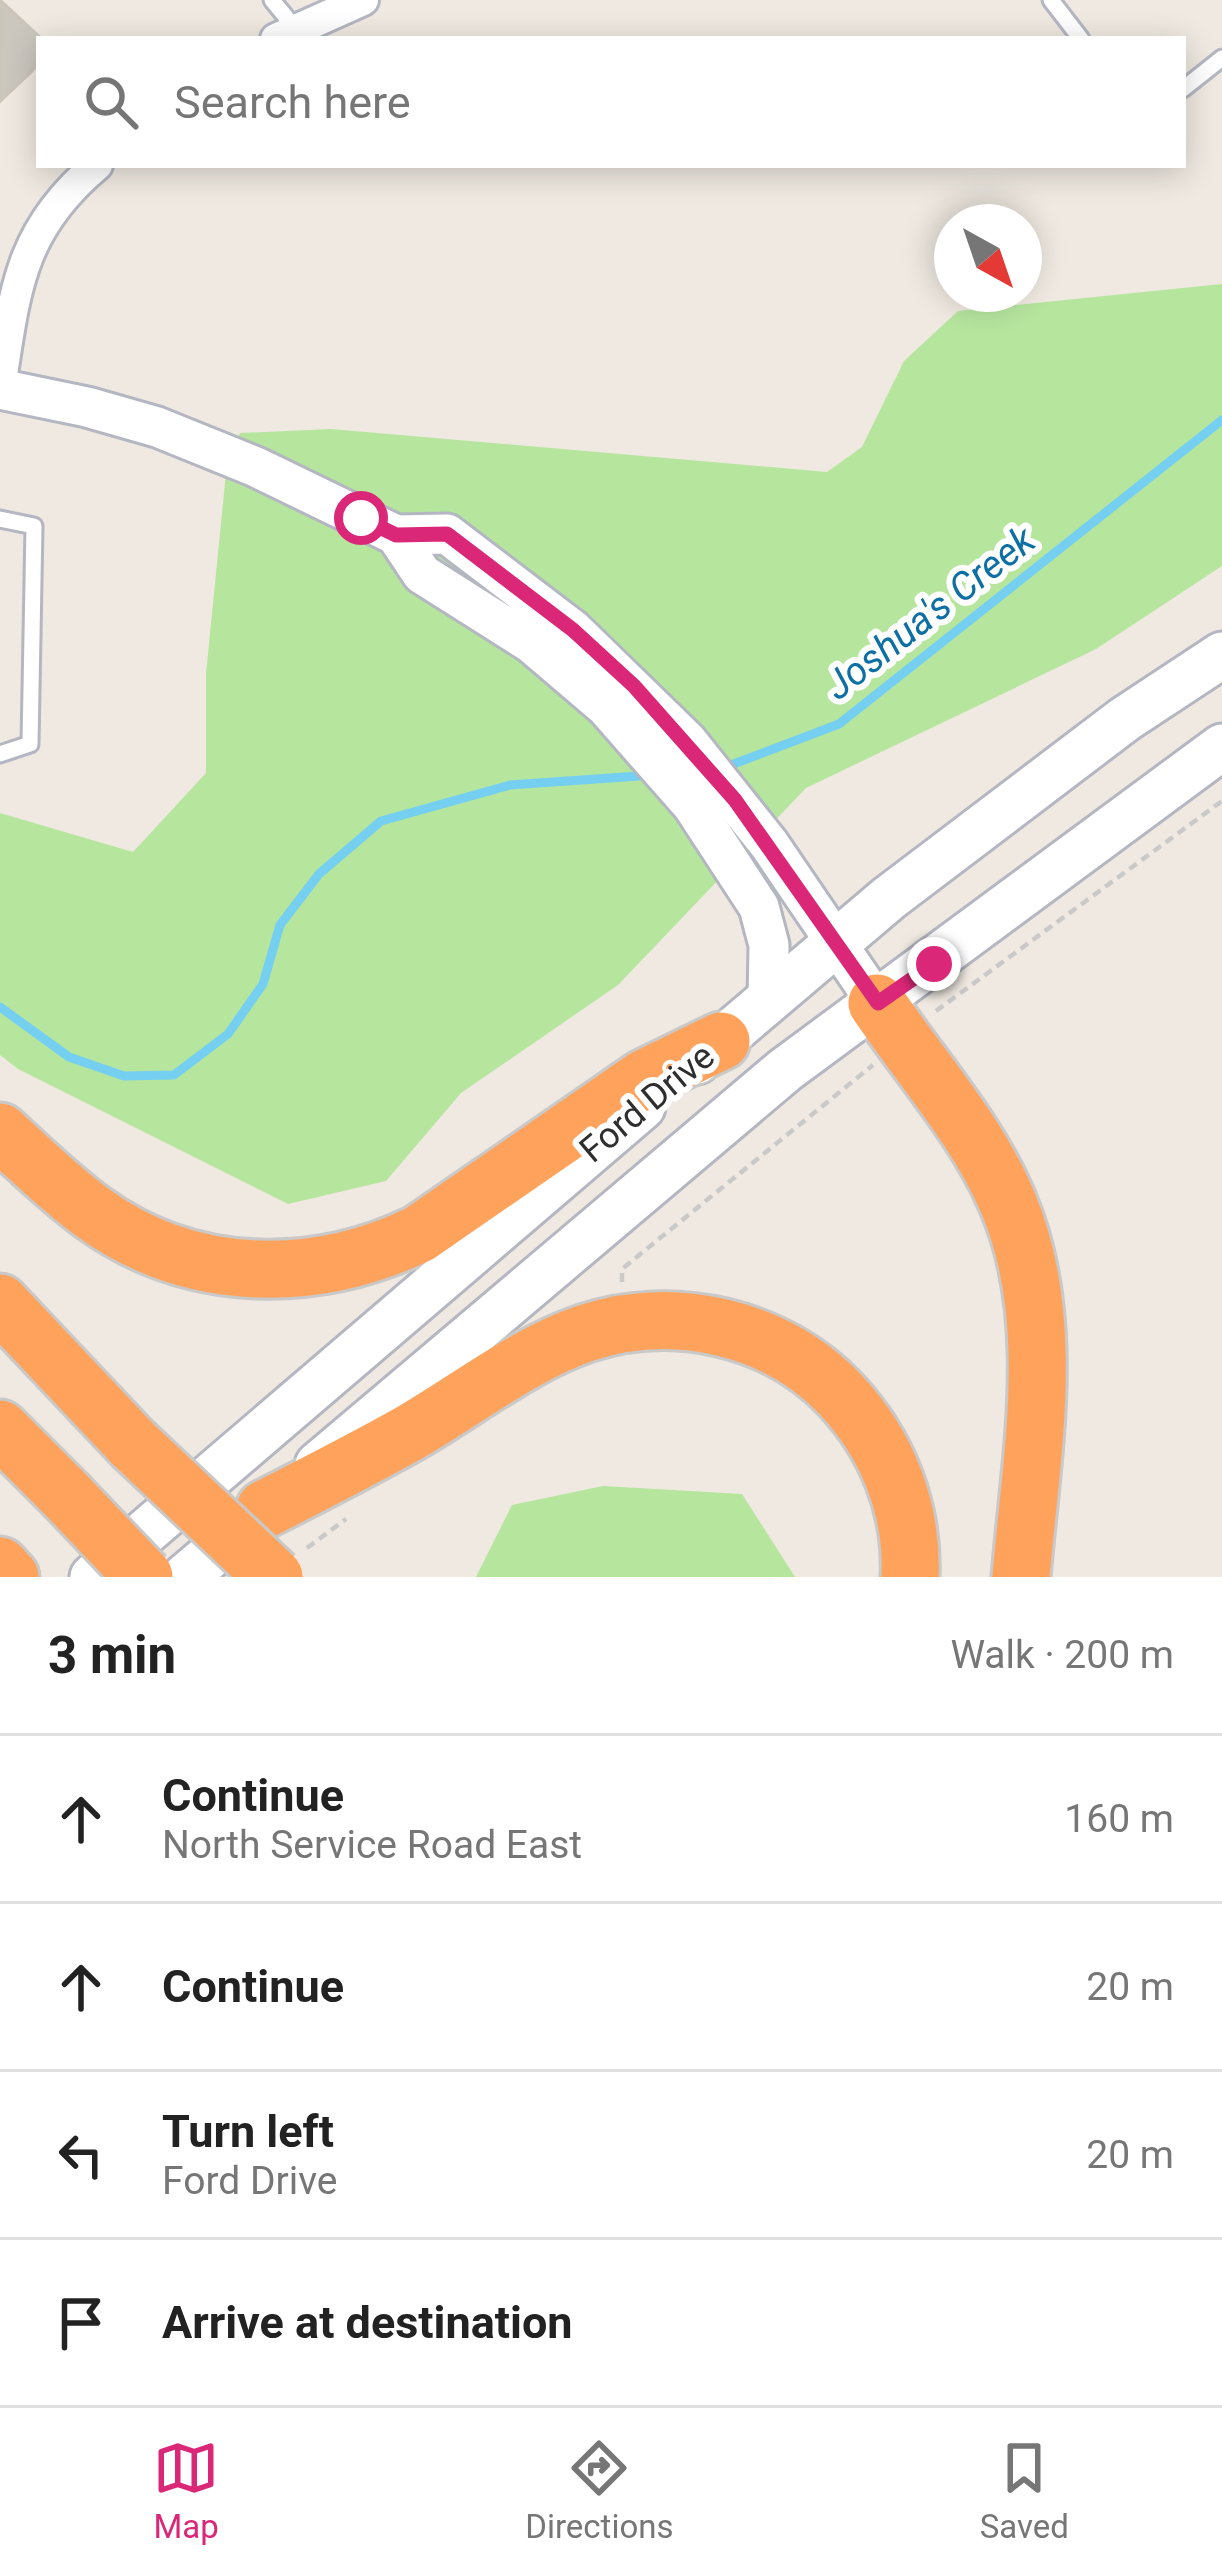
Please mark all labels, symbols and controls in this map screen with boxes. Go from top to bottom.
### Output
search box [36,36,1186,168]
icon: search [78,69,144,135]
text: Search here [174,76,411,129]
north arrow [934,204,1042,312]
route start [334,491,388,545]
water label: Joshua's Creek [816,516,1045,709]
route end [907,937,961,991]
street label: Ford Drive [571,1035,723,1171]
text: 3 min [48,1626,176,1685]
text: Walk · 200 m [950,1632,1174,1678]
text: Continue [162,1769,344,1822]
icon: ahead [48,1786,114,1852]
text: 160 m [1064,1796,1174,1842]
text: North Service Road East [162,1822,582,1868]
icon: ahead [48,1954,114,2020]
text: Continue [162,1960,344,2013]
text: 20 m [1086,1964,1174,2010]
text: Turn left [162,2105,334,2158]
icon: left [48,2122,114,2188]
text: 20 m [1086,2132,1174,2178]
text: Ford Drive [162,2158,338,2204]
icon: arrive [48,2290,114,2356]
text: Arrive at destination [162,2296,573,2349]
tab: Map [153,2435,219,2546]
tab: Directions [525,2435,674,2546]
tab: Saved [980,2435,1069,2546]

